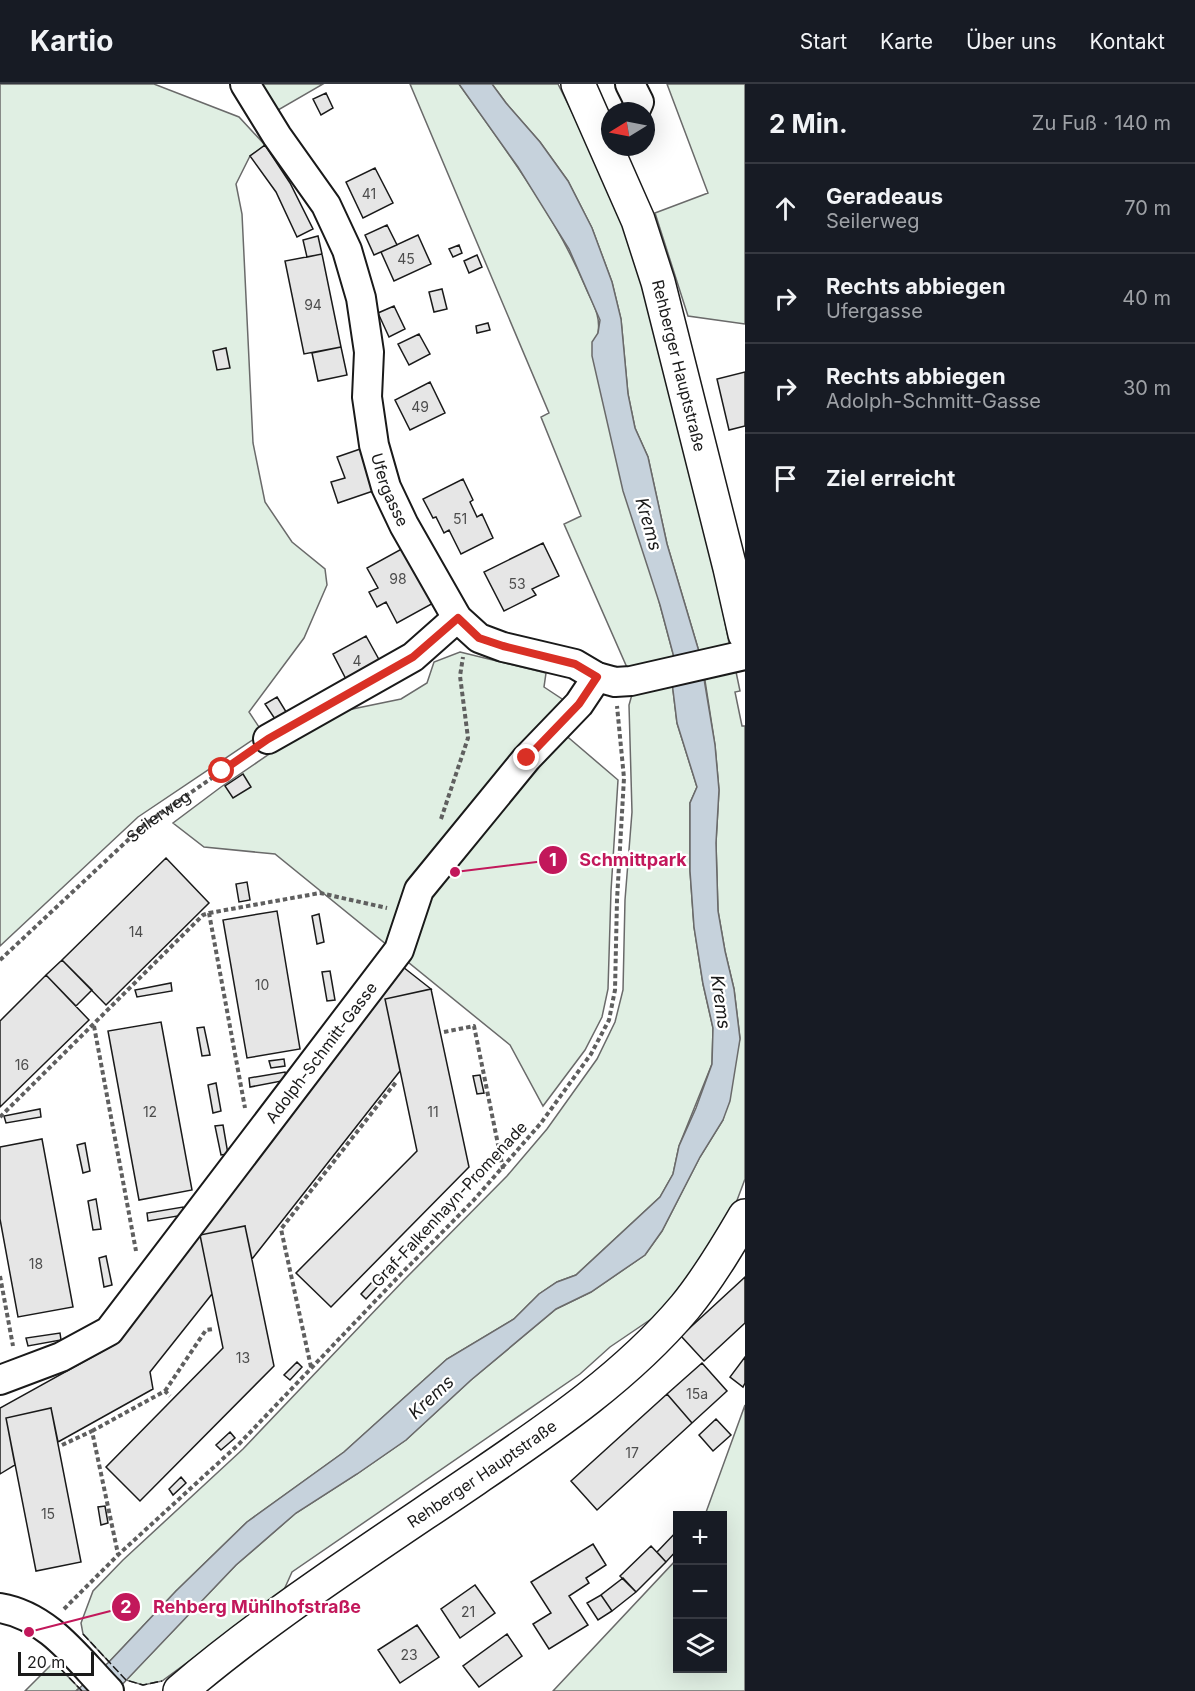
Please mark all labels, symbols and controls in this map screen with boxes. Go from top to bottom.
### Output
text: Kartio [30,24,113,58]
text: Start [800,29,847,54]
text: Karte [880,29,933,54]
text: Über uns [966,29,1057,54]
text: Kontakt [1090,29,1165,54]
north arrow [601,102,655,156]
text: 2 Min. [769,108,848,139]
text: Zu Fuß · 140 m [1032,111,1171,135]
text: Geradeaus [826,183,943,209]
house number: 41 [362,185,376,202]
icon: ahead [769,192,802,225]
text: 70 m [1124,196,1171,220]
text: Seilerweg [826,209,919,233]
house number: 45 [397,250,415,267]
text: Rechts abbiegen [826,273,1006,299]
street label: Rehberger Hauptstraße [648,278,710,454]
icon: right [769,282,802,315]
text: 40 m [1122,286,1171,310]
house number: 94 [304,296,322,313]
text: Ufergasse [826,299,923,323]
text: Rechts abbiegen [826,363,1006,389]
icon: right [769,372,802,405]
text: 30 m [1123,376,1171,400]
text: Adolph-Schmitt-Gasse [826,389,1041,413]
house number: 49 [411,398,429,415]
street label: Ufergasse [367,451,413,530]
icon: arrive [769,462,802,495]
text: Ziel erreicht [826,465,955,491]
water label: Krems [631,495,667,553]
house number: 51 [453,510,467,527]
house number: 98 [389,570,407,587]
house number: 53 [508,575,526,592]
house number: 4 [352,652,362,669]
route end [513,744,539,770]
route start [208,757,234,783]
street label: Seilerweg [122,786,194,847]
callout: Schmittpark [538,842,699,878]
text: 1 [549,849,557,870]
text: Schmittpark [579,849,687,870]
house number: 14 [129,923,143,940]
water label: Krems [707,974,735,1030]
house number: 10 [255,976,269,993]
street label: Adolph-Schmitt-Gasse [261,978,381,1127]
house number: 16 [15,1056,29,1073]
house number: 12 [143,1103,157,1120]
house number: 11 [427,1103,439,1120]
street label: Graf-Falkenhayn-Promenade [367,1117,531,1291]
house number: 18 [29,1255,43,1272]
house number: 13 [236,1349,250,1366]
water label: Krems [404,1371,458,1423]
house number: 15a [686,1385,708,1402]
street label: Rehberger Hauptstraße [403,1416,560,1532]
house number: 17 [625,1444,639,1461]
house number: 15 [41,1505,55,1522]
map controls [673,1511,727,1673]
button: + [673,1511,727,1565]
button: − [673,1565,727,1619]
callout: Rehberg Mühlhofstraße [111,1589,373,1625]
text: 2 [120,1596,132,1617]
text: Rehberg Mühlhofstraße [153,1596,361,1617]
house number: 21 [461,1603,475,1620]
button: layers [673,1619,727,1673]
house number: 23 [400,1646,418,1663]
scale bar [18,1649,94,1676]
text: 20 m [27,1652,65,1672]

